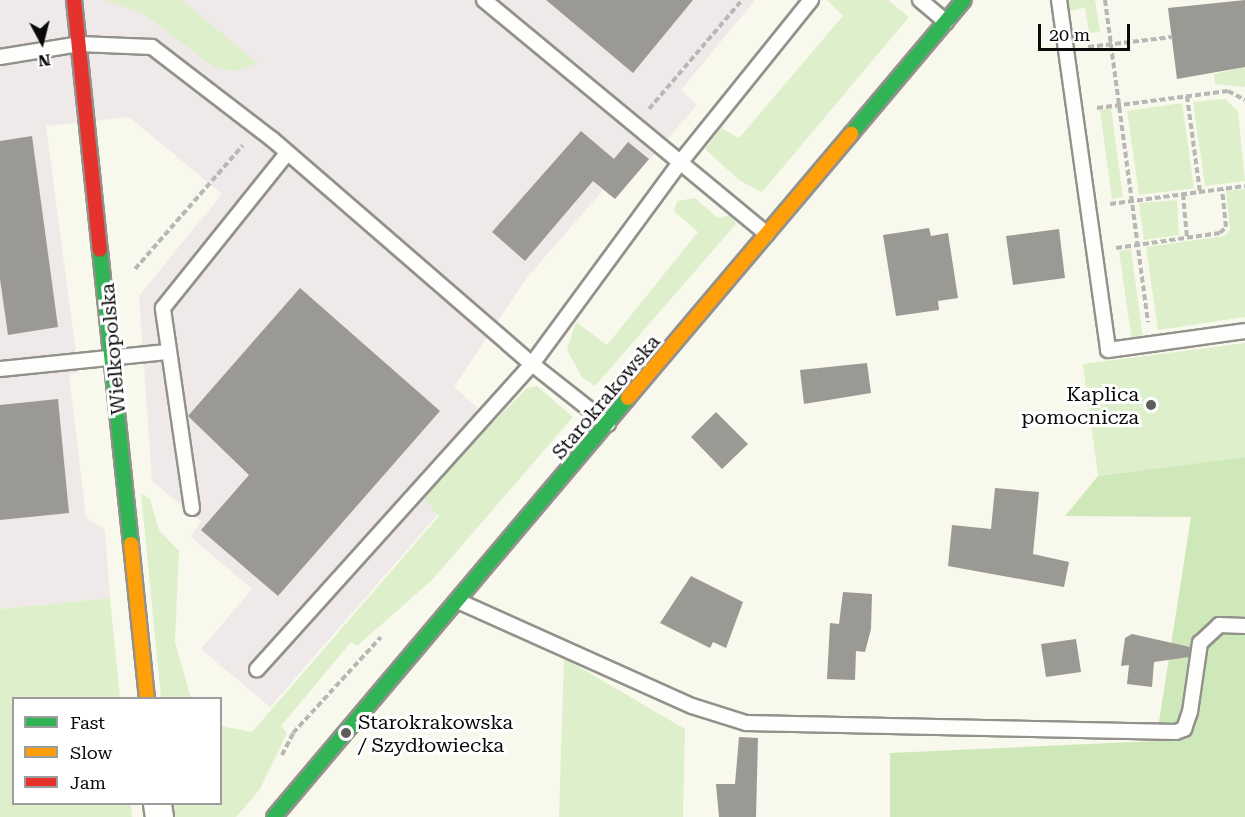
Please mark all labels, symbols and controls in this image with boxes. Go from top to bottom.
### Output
north arrow [12,12,72,72]
scale bar [1041,12,1132,50]
text: 20 m [1049,24,1090,45]
text: N [37,50,52,71]
street label: Wielkopolska [95,282,131,416]
street label: Starokrakowska [547,330,665,464]
place label: Kaplica pomocnicza [1021,382,1139,429]
marker: Kaplica pomocnicza [1144,398,1158,412]
legend [12,697,222,805]
place label: Starokrakowska / Szydłowiecka [358,710,513,757]
text: Fast [70,712,105,733]
marker: Starokrakowska / Szydłowiecka [339,726,353,740]
text: Slow [70,742,112,763]
text: Jam [70,772,106,793]

